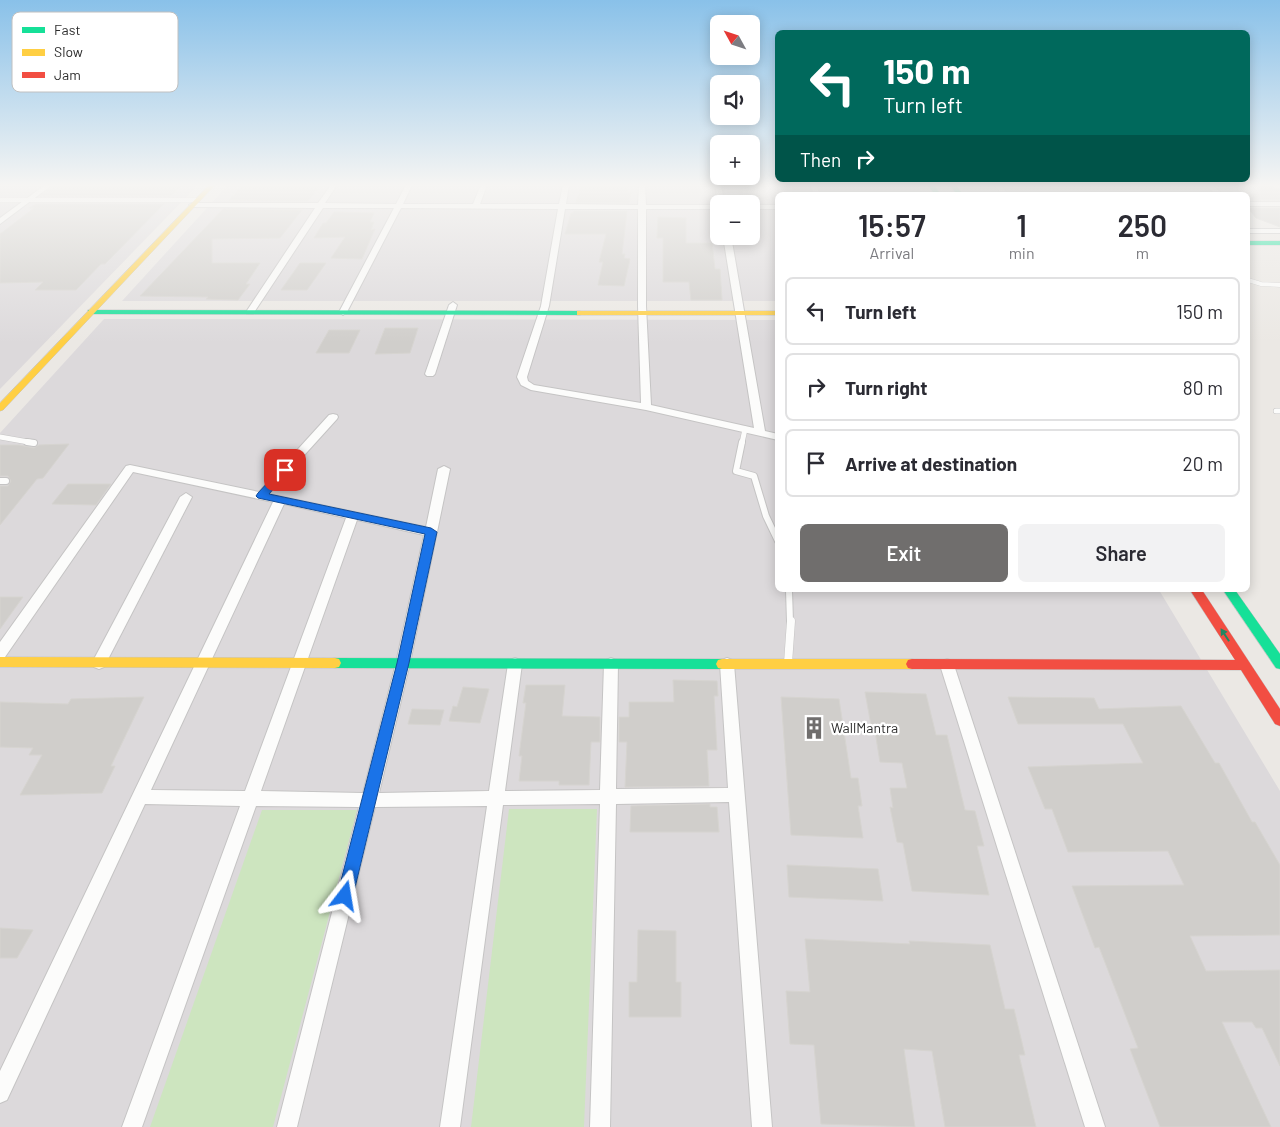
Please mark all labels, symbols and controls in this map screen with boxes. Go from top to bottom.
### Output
legend [12,12,178,92]
north arrow [710,15,760,65]
map controls [710,15,760,245]
text: Fast [54,21,80,38]
text: Slow [54,43,83,60]
text: 150 m [883,49,970,91]
icon: left [800,50,865,115]
text: Jam [54,66,81,83]
button: sound [710,75,760,125]
text: Turn left [883,91,963,117]
button: + [710,135,760,185]
icon: right [851,145,879,173]
text: Then [800,148,841,171]
button: − [710,195,760,245]
text: 15:57 [858,207,926,243]
text: 1 [1016,207,1027,243]
text: 250 [1118,207,1167,243]
text: Arrival [869,243,914,262]
text: min [1009,243,1035,262]
text: m [1136,243,1149,262]
icon: left [802,297,830,325]
text: Turn left [845,300,916,323]
text: 150 m [1176,300,1223,323]
icon: right [802,373,830,401]
text: Turn right [845,376,927,399]
text: 80 m [1183,376,1223,399]
pin [264,449,306,491]
icon: arrive [802,449,830,477]
text: Arrive at destination [845,452,1017,475]
text: 20 m [1183,452,1223,475]
icon: arrive [271,456,299,484]
button: Exit [800,524,1008,582]
button: Share [1018,524,1225,582]
one-way arrow [1221,628,1230,642]
building icon: WallMantra [801,715,827,741]
place label: WallMantra [831,719,898,736]
position arrow [318,869,370,921]

